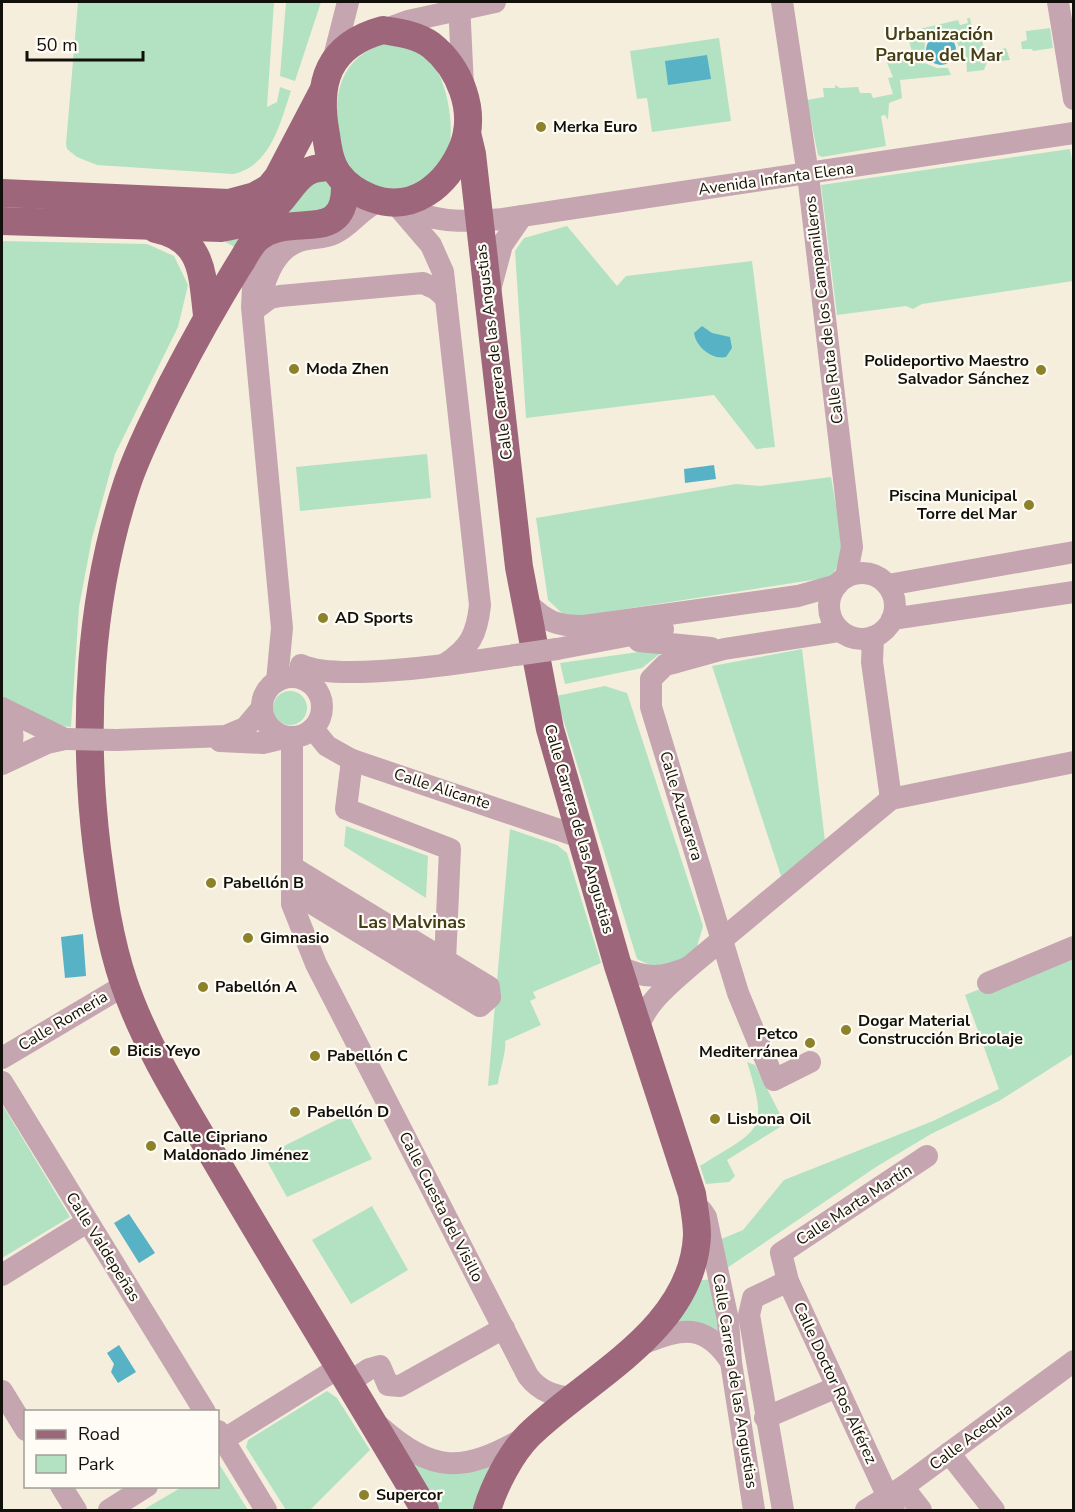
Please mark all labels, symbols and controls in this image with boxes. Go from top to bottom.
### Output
district label: Urbanización Parque del Mar [875,22,1003,67]
scale bar [27,24,142,62]
text: 50 m [36,33,78,57]
place label: Merka Euro [553,116,638,138]
marker: Merka Euro [534,120,548,134]
street label: Avenida Infanta Elena [697,157,855,201]
street label: Calle Ruta de los Campanilleros [799,195,849,425]
street label: Calle Carrera de las Angustias [470,243,518,461]
place label: Polideportivo Maestro Salvador Sánchez [864,350,1029,390]
place label: Moda Zhen [306,358,389,380]
marker: Moda Zhen [287,362,301,376]
marker: Polideportivo Maestro Salvador Sánchez [1034,363,1048,377]
place label: Piscina Municipal Torre del Mar [889,485,1018,525]
marker: Piscina Municipal Torre del Mar [1022,498,1036,512]
place label: AD Sports [335,607,413,629]
marker: AD Sports [316,611,330,625]
street label: Calle Carrera de las Angustias [538,722,620,936]
street label: Calle Azucarera [654,749,708,863]
street label: Calle Alicante [391,763,493,815]
place label: Pabellón B [223,872,304,894]
marker: Pabellón B [204,876,218,890]
district label: Las Malvinas [358,910,466,934]
place label: Gimnasio [260,927,329,949]
marker: Gimnasio [241,931,255,945]
place label: Pabellón A [215,976,297,998]
marker: Pabellón A [196,980,210,994]
street label: Calle Romeria [14,986,112,1056]
place label: Dogar Material Construcción Bricolaje [858,1010,1023,1050]
place label: Petco Mediterránea [699,1023,798,1063]
marker: Dogar Material Construcción Bricolaje [839,1023,853,1037]
marker: Petco Mediterránea [803,1036,817,1050]
place label: Bicis Yeyo [127,1040,200,1062]
marker: Bicis Yeyo [108,1044,122,1058]
place label: Pabellón C [327,1045,408,1067]
marker: Pabellón C [308,1049,322,1063]
place label: Pabellón D [307,1101,389,1123]
marker: Pabellón D [288,1105,302,1119]
place label: Lisbona Oil [727,1108,811,1130]
marker: Lisbona Oil [708,1112,722,1126]
place label: Calle Cipriano Maldonado Jiménez [163,1126,309,1166]
street label: Calle Cuesta del Visillo [394,1128,489,1286]
marker: Calle Cipriano Maldonado Jiménez [144,1139,158,1153]
street label: Calle Marta Martín [792,1159,916,1251]
street label: Calle Valdepeñas [60,1188,146,1306]
street label: Calle Carrera de las Angustias [707,1272,763,1490]
street label: Calle Doctor Ros Alférez [788,1299,882,1467]
street label: Calle Acequia [925,1398,1017,1476]
legend [24,1410,219,1488]
text: Road [78,1422,120,1446]
text: Park [78,1452,115,1476]
place label: Supercor [376,1484,443,1506]
marker: Supercor [357,1488,371,1502]

